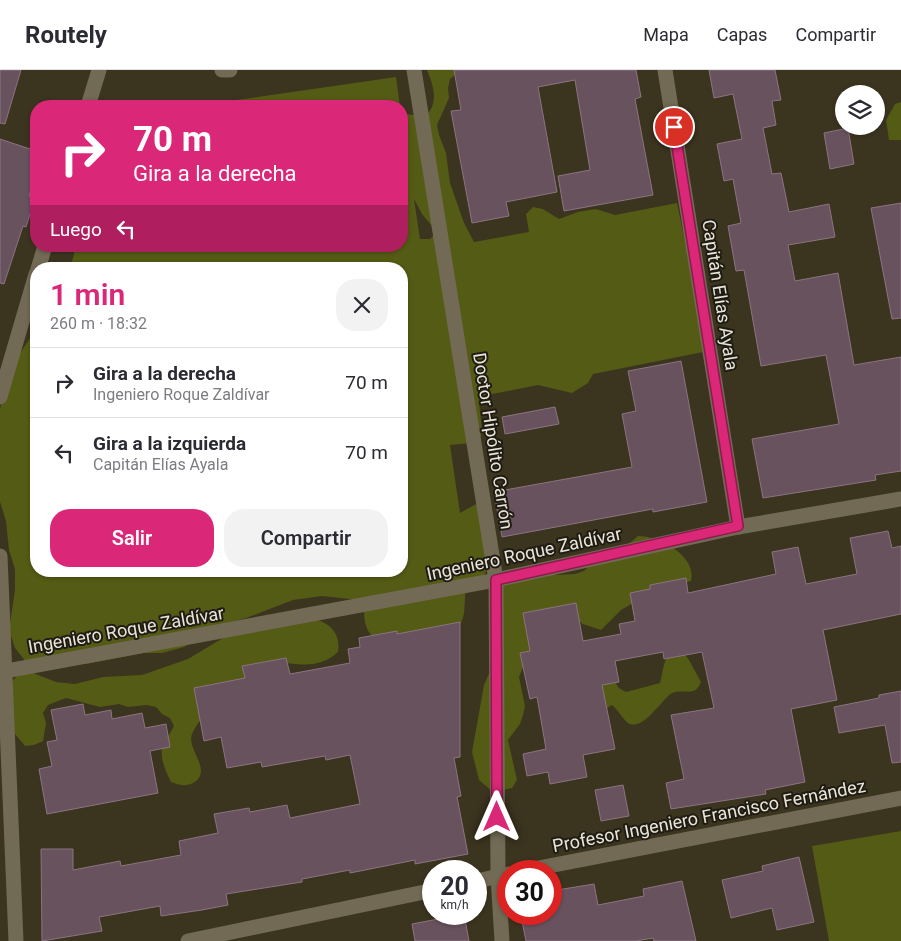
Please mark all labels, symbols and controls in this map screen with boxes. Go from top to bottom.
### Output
text: Routely [25,21,107,49]
text: Mapa [643,24,689,45]
text: Capas [717,24,767,45]
text: Compartir [795,24,876,45]
map controls [835,85,885,135]
button: layers [835,85,885,135]
pin [653,106,695,148]
icon: arrive [660,113,688,141]
text: 70 m [133,119,212,160]
icon: right [50,120,115,185]
text: Gira a la derecha [133,161,297,186]
icon: left [112,215,140,243]
text: Luego [50,218,102,241]
street label: Capitán Elías Ayala [698,218,743,372]
text: 1 min [50,277,125,312]
button: close [336,279,388,331]
text: 260 m · 18:32 [50,314,147,333]
street label: Doctor Hipólito Carrón [469,351,518,531]
text: Gira a la derecha [93,362,236,385]
icon: right [50,369,78,397]
text: 70 m [345,371,388,394]
text: Ingeniero Roque Zaldívar [93,385,270,404]
text: Gira a la izquierda [93,432,246,455]
icon: left [50,439,78,467]
text: 70 m [345,441,388,464]
text: Capitán Elías Ayala [93,455,228,474]
button: Salir [50,509,214,567]
button: Compartir [224,509,388,567]
street label: Ingeniero Roque Zaldívar [425,523,623,584]
street label: Ingeniero Roque Zaldívar [26,602,226,657]
street label: Profesor Ingeniero Francisco Fernández [551,775,867,856]
position arrow [470,790,522,842]
speed limit sign: 30 [497,860,562,925]
text: 20 [440,872,469,901]
text: km/h [440,898,469,912]

